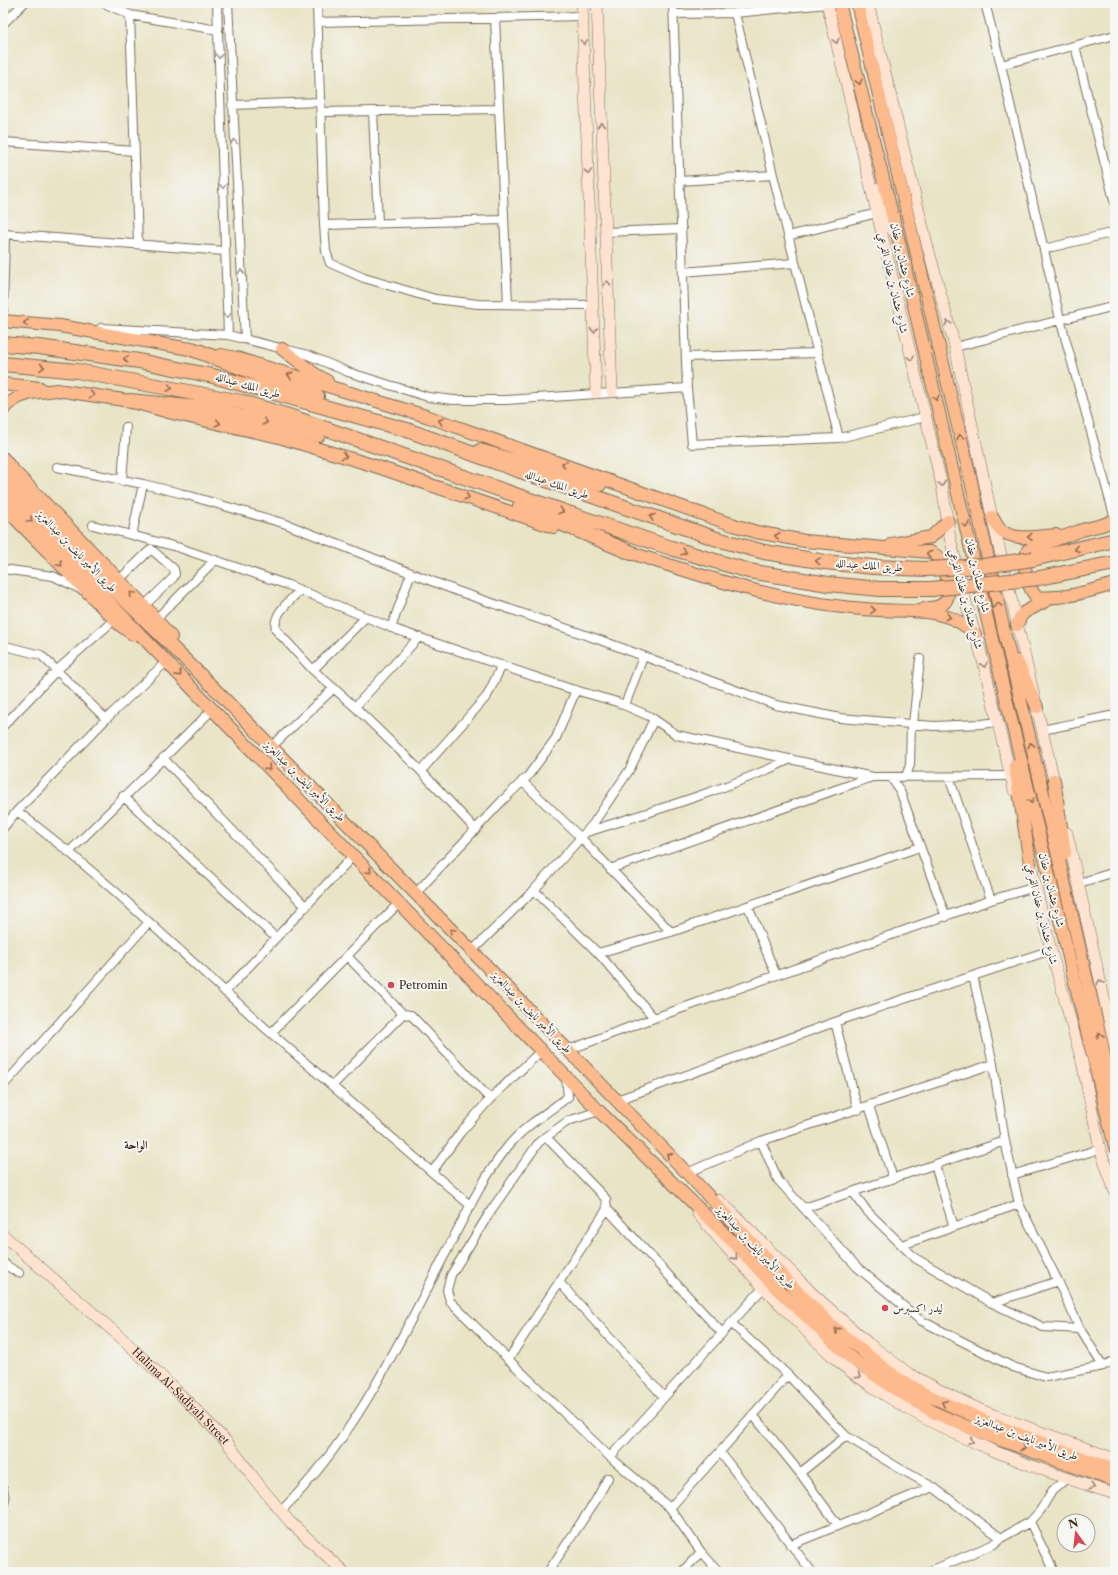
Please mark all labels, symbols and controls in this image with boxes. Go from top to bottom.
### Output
one-way arrow [831,37,840,44]
one-way arrow [580,39,588,45]
one-way arrow [214,53,223,59]
one-way arrow [855,78,863,85]
one-way arrow [597,122,605,128]
one-way arrow [229,139,238,145]
one-way arrow [583,169,592,175]
one-way arrow [218,183,227,189]
street label: شارع عثمان بن عفان [885,221,918,299]
street label: شارع عثمان بن عفان الفرعي [872,231,911,335]
one-way arrow [237,269,245,275]
one-way arrow [603,280,612,286]
one-way arrow [223,313,231,319]
one-way arrow [23,319,29,328]
one-way arrow [945,320,953,326]
one-way arrow [590,327,598,333]
one-way arrow [123,355,129,364]
one-way arrow [906,355,914,361]
one-way arrow [39,363,45,372]
street label: طريق الملك عبدالله [214,369,282,402]
one-way arrow [287,371,294,380]
one-way arrow [167,384,173,392]
one-way arrow [88,390,95,399]
one-way arrow [931,395,940,402]
one-way arrow [262,417,269,426]
one-way arrow [438,417,445,426]
one-way arrow [215,419,221,427]
one-way arrow [957,434,965,441]
one-way arrow [340,451,347,460]
one-way arrow [561,460,568,469]
street label: طريق الملك عبدالله [523,466,591,502]
one-way arrow [937,481,945,488]
one-way arrow [464,492,471,501]
street label: طريق الأمير نايف بن عبدالعزيز [33,506,121,596]
one-way arrow [557,506,564,515]
one-way arrow [649,513,656,521]
one-way arrow [25,515,33,523]
one-way arrow [962,522,970,528]
one-way arrow [774,532,780,540]
one-way arrow [1027,532,1033,541]
street label: شارع عثمان بن عفان [960,536,993,614]
one-way arrow [1074,544,1081,553]
one-way arrow [680,547,687,556]
street label: شارع عثمان بن عفان الفرعي [943,547,986,651]
one-way arrow [925,550,932,559]
street label: طريق الملك عبدالله [835,556,903,575]
one-way arrow [815,557,821,566]
one-way arrow [55,559,63,567]
one-way arrow [129,591,137,599]
one-way arrow [994,602,1002,608]
one-way arrow [870,606,876,614]
one-way arrow [945,612,952,621]
one-way arrow [980,662,988,668]
one-way arrow [174,669,181,677]
street label: طريق الأمير نايف بن عبدالعزيز [260,736,349,825]
one-way arrow [1028,742,1036,748]
one-way arrow [263,763,271,771]
one-way arrow [1026,798,1035,805]
street label: شارع عثمان بن عفان [1033,851,1068,929]
street label: شارع عثمان بن عفان الفرعي [1020,862,1061,966]
one-way arrow [364,866,372,874]
one-way arrow [450,928,457,936]
street label: طريق الأمير نايف بن عبدالعزيز [488,967,576,1057]
place label: Petromin [399,978,448,992]
one-way arrow [1097,979,1105,985]
marker: Petromin [386,980,396,990]
one-way arrow [1096,1032,1104,1038]
district label: الواحة [124,1137,148,1153]
one-way arrow [666,1152,674,1160]
street label: طريق الأمير نايف بن عبدالعزيز [712,1201,799,1292]
one-way arrow [730,1252,738,1260]
place label: ليدر اكسبرس [893,1301,943,1315]
marker: ليدر اكسبرس [880,1303,890,1313]
one-way arrow [834,1327,842,1334]
street label: Halima Al-Sadiyah Street [129,1345,233,1447]
one-way arrow [854,1371,861,1378]
one-way arrow [940,1400,948,1408]
street label: طريق الأمير نايف بن عبدالعزيز [972,1410,1081,1464]
one-way arrow [967,1436,974,1444]
one-way arrow [1020,1444,1027,1452]
one-way arrow [1089,1482,1096,1491]
north arrow [1056,1513,1096,1553]
text: N [1067,1515,1080,1531]

